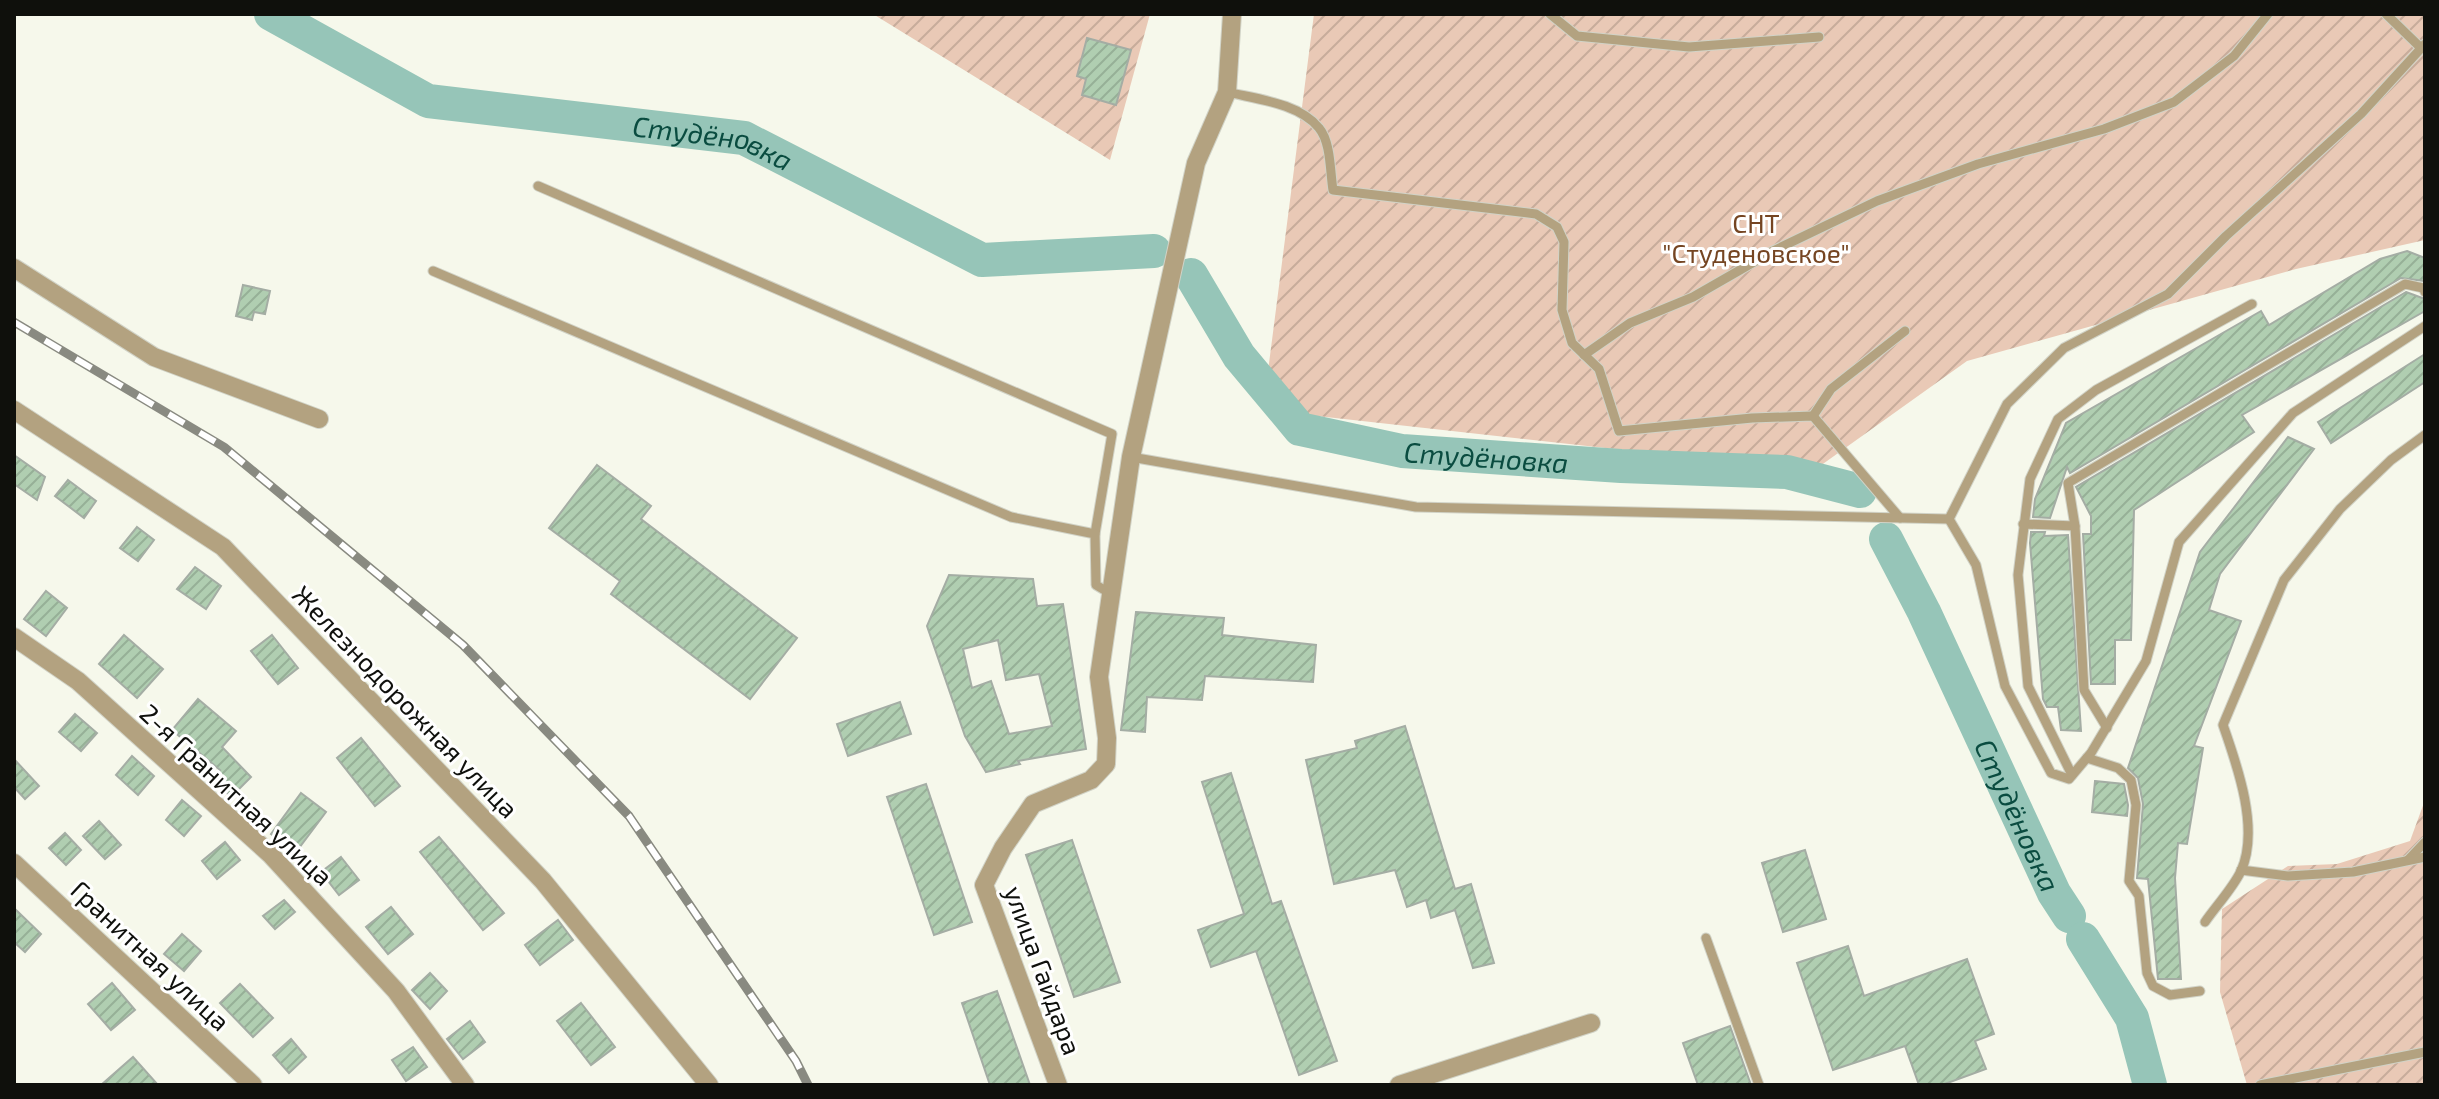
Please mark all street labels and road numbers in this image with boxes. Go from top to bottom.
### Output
street label: Железнодорожная улица [286,578,525,824]
street label: 2-я Гранитная улица [134,697,340,892]
street label: Гранитная улица [65,874,237,1037]
street label: улица Гайдара [998,881,1089,1059]

